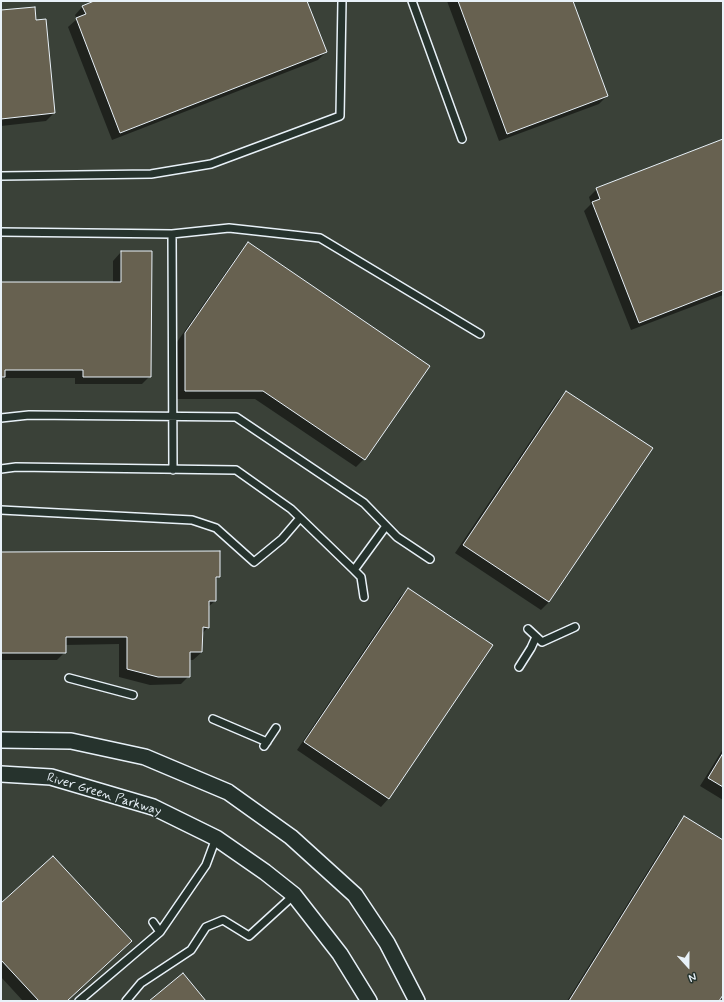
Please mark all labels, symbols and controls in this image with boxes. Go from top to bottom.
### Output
street label: River Green Parkway [45,770,163,820]
north arrow [668,946,708,986]
text: N [686,969,698,985]

